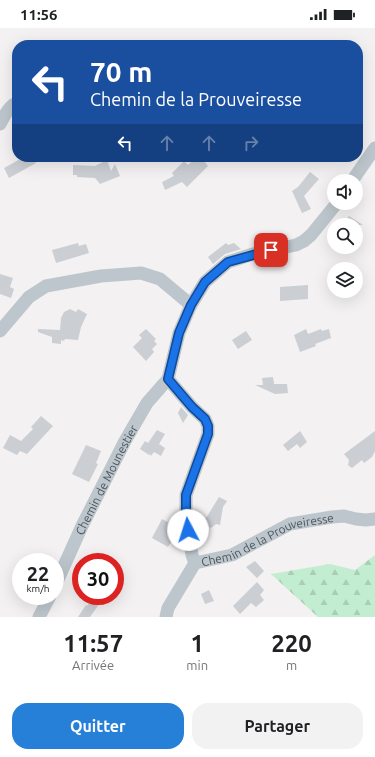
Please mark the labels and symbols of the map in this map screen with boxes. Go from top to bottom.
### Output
pin [254,233,288,267]
street label: Chemin de Mounestier [72,422,140,537]
position arrow [167,509,209,551]
street label: Chemin de la Prouveiresse [200,510,335,568]
speed limit sign: 30 [72,553,124,605]

